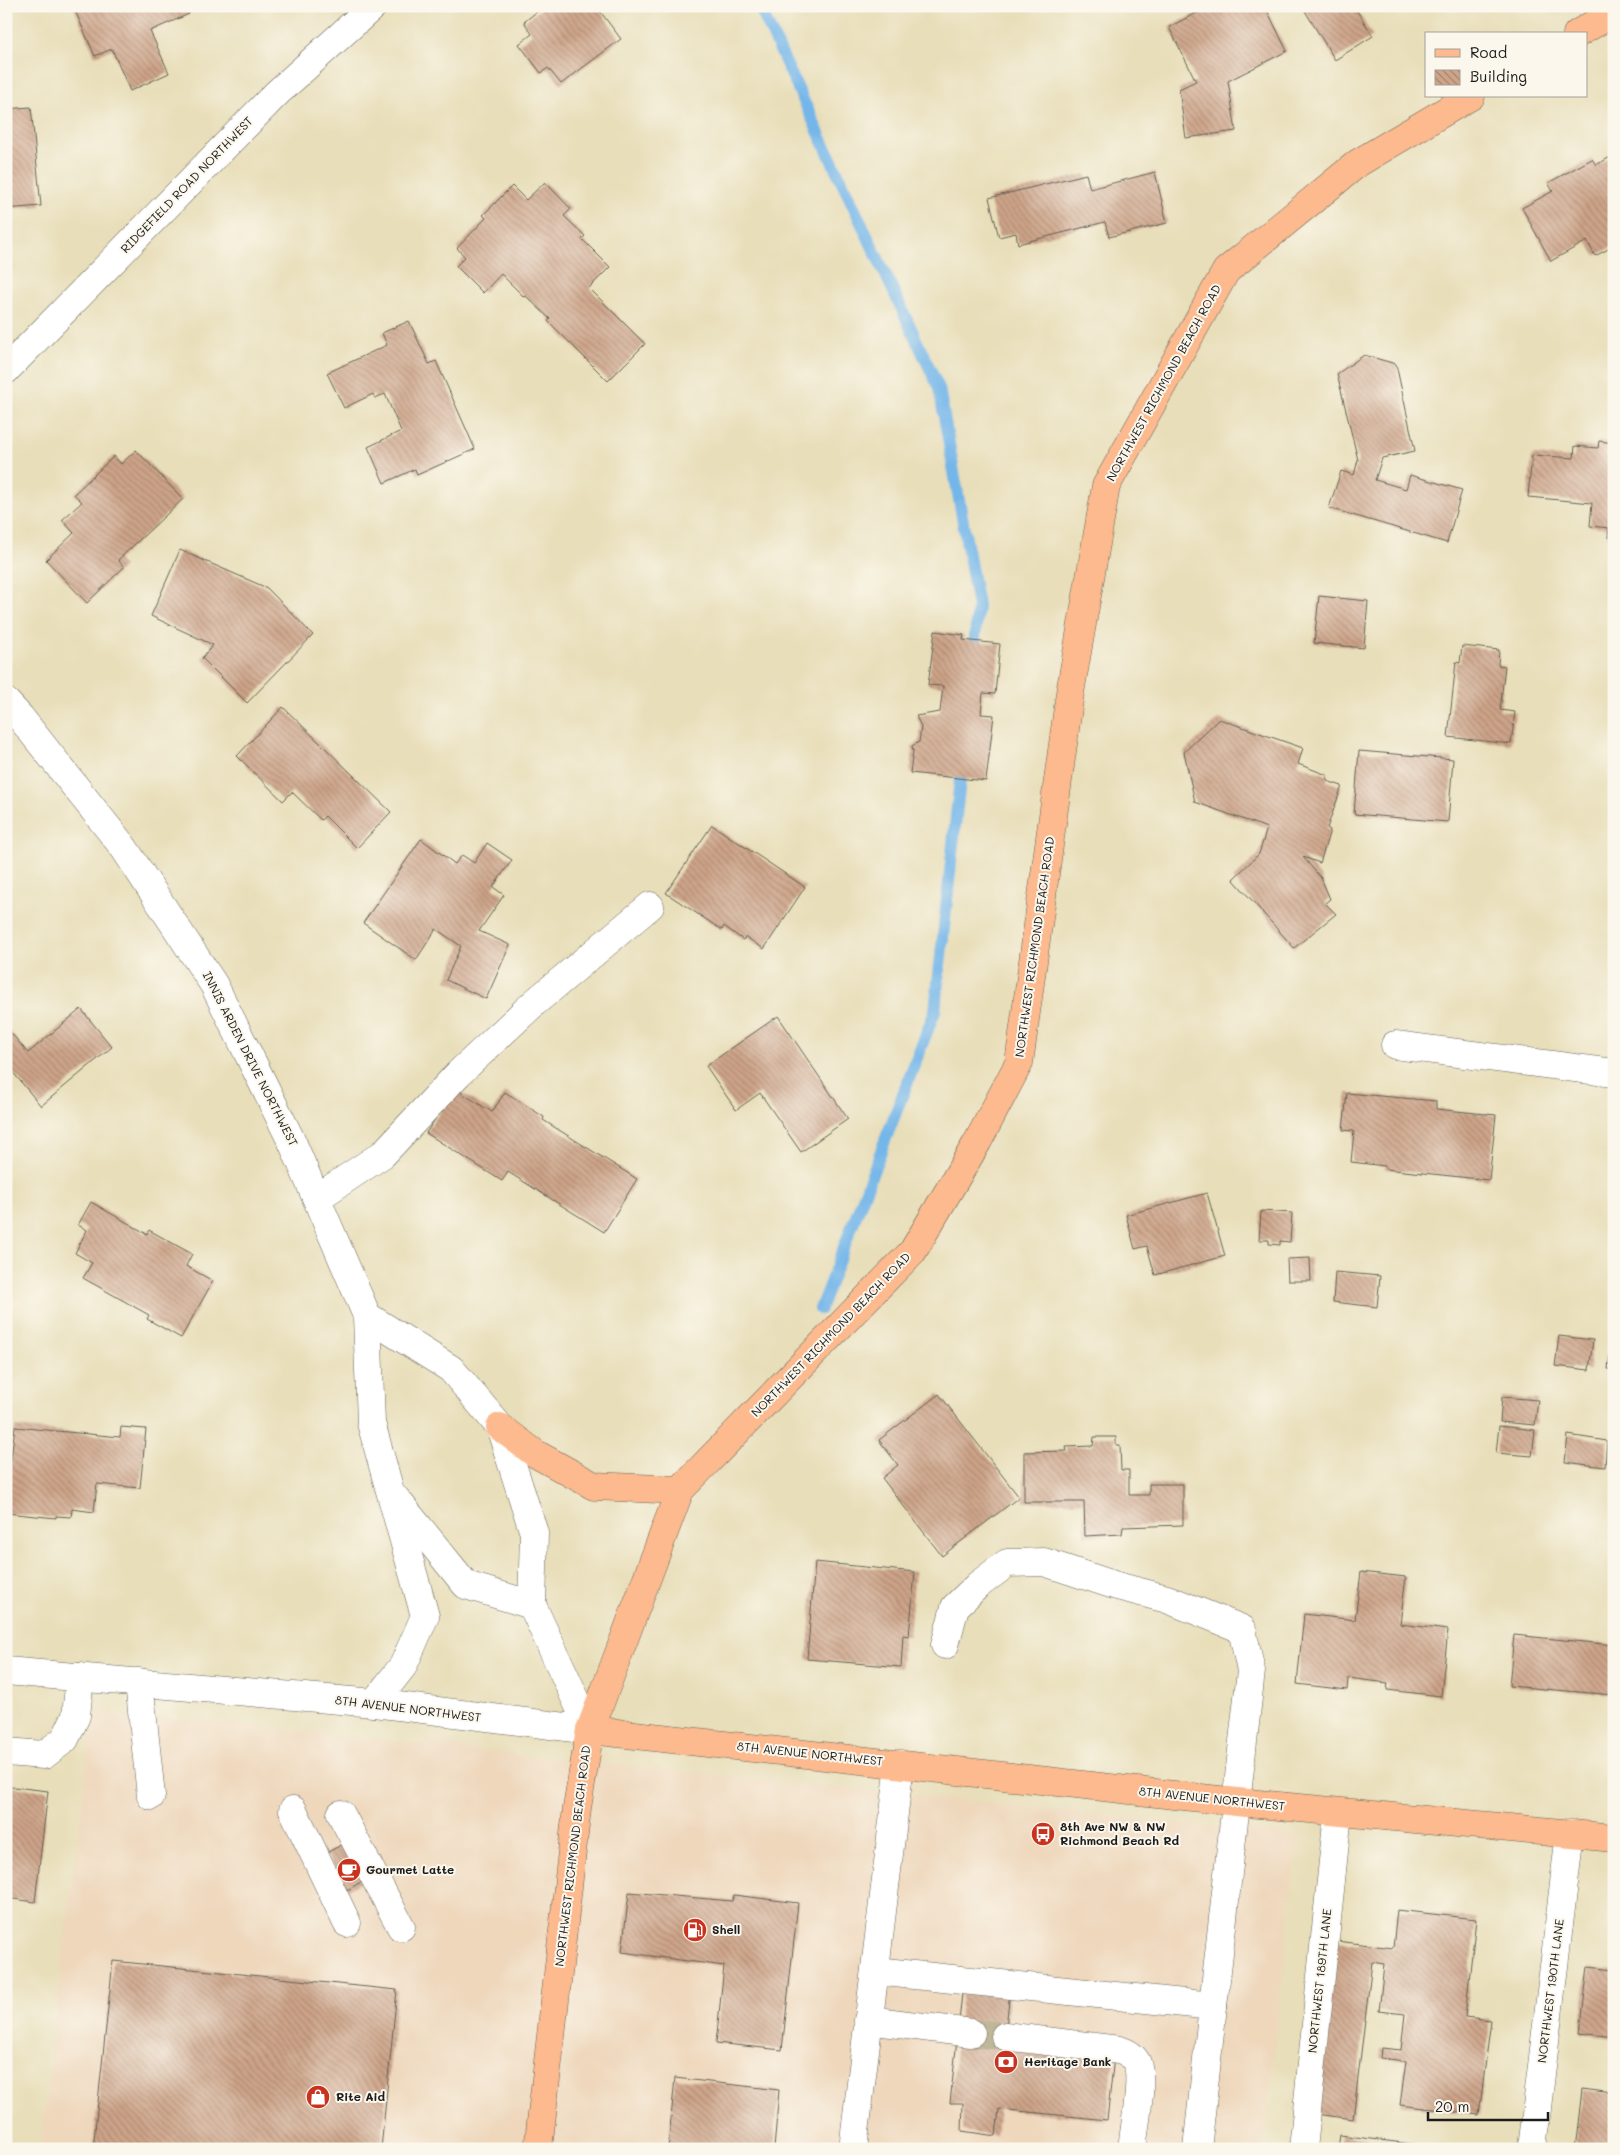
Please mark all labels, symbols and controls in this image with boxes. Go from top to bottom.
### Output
legend [1425,32,1588,98]
text: Road [1470,42,1507,62]
text: Building [1470,66,1527,86]
street label: RIDGEFIELD ROAD NORTHWEST [117,112,256,256]
street label: NORTHWEST RICHMOND BEACH ROAD [1102,281,1224,484]
street label: NORTHWEST RICHMOND BEACH ROAD [1011,835,1057,1058]
street label: INNIS ARDEN DRIVE NORTHWEST [200,968,302,1149]
street label: NORTHWEST RICHMOND BEACH ROAD [747,1249,913,1420]
street label: 8TH AVENUE NORTHWEST [334,1691,482,1725]
street label: 8TH AVENUE NORTHWEST [736,1737,884,1769]
street label: NORTHWEST RICHMOND BEACH ROAD [550,1744,594,1967]
street label: 8TH AVENUE NORTHWEST [1138,1782,1286,1814]
place label: 8th Ave NW & NW Richmond Beach Rd [1060,1818,1180,1848]
bus stop icon: 8th Ave NW & NW Richmond Beach Rd [1030,1821,1056,1847]
cafe icon: Gourmet Latte [336,1857,362,1883]
place label: Gourmet Latte [366,1861,454,1877]
street label: NORTHWEST 189TH LANE [1303,1908,1335,2054]
fuel station icon: Shell [682,1917,708,1943]
street label: NORTHWEST 190TH LANE [1533,1918,1567,2064]
place label: Shell [712,1921,740,1937]
bank icon: Heritage Bank [993,2049,1019,2075]
place label: Heritage Bank [1024,2053,1111,2069]
shop icon: Rite Aid [305,2084,331,2110]
place label: Rite Aid [336,2088,386,2104]
scale bar [1428,2090,1548,2122]
text: 20 m [1435,2096,1469,2116]

